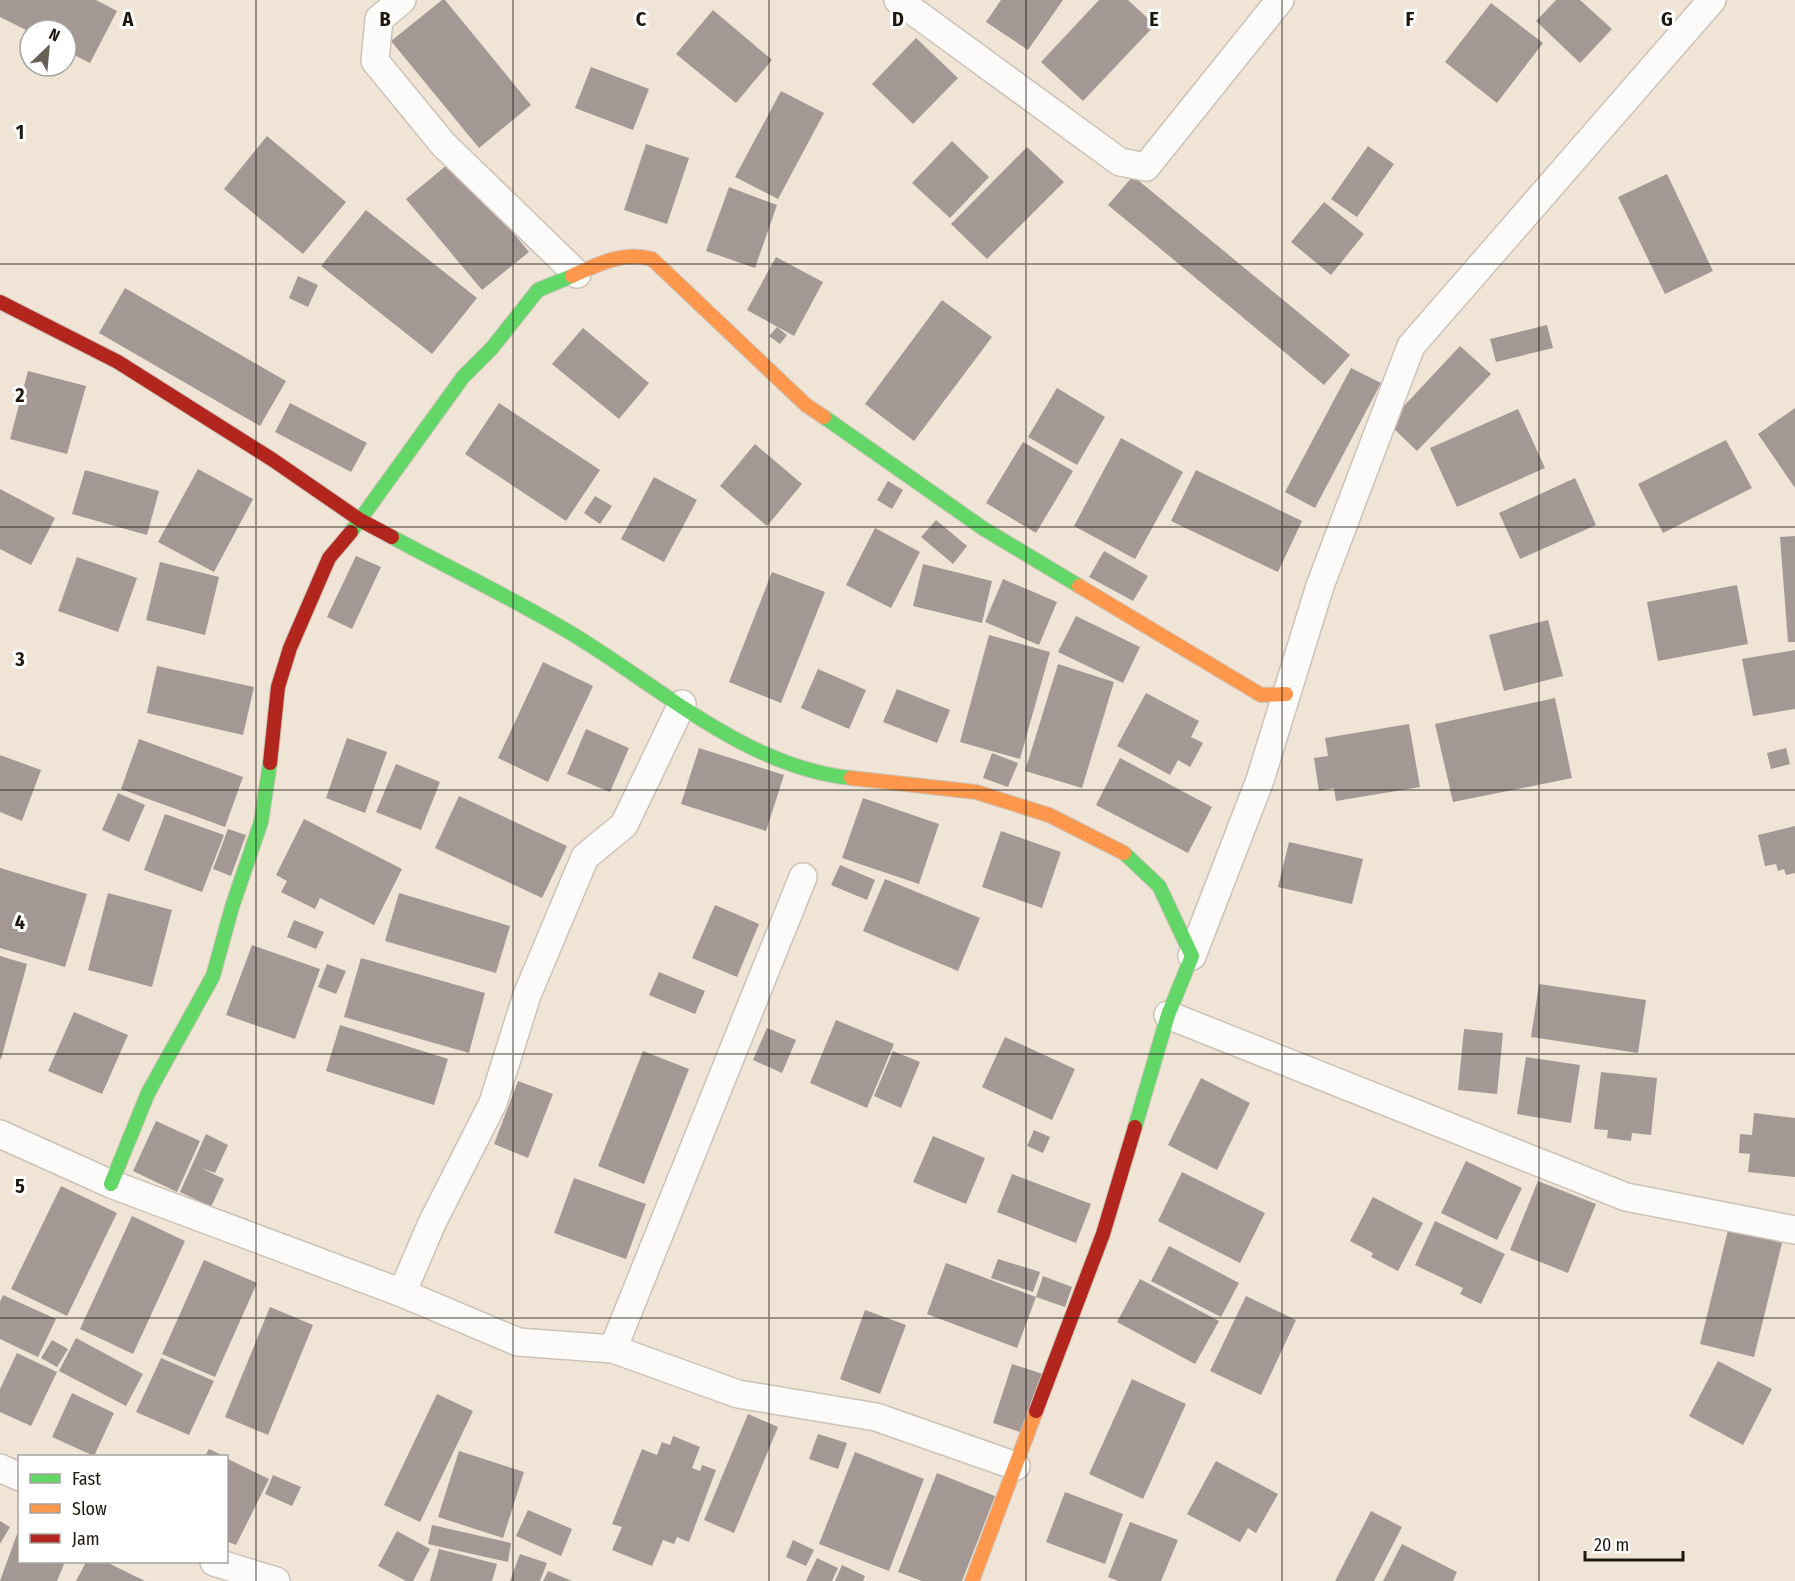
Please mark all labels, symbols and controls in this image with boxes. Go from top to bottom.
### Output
text: A [122,7,135,31]
text: B [379,7,391,31]
text: C [636,7,647,31]
text: D [892,7,904,31]
text: E [1149,7,1159,31]
text: F [1406,7,1415,31]
text: G [1661,7,1673,31]
north arrow [18,18,78,78]
text: N [46,24,63,46]
text: 1 [16,120,24,144]
text: 2 [14,383,25,407]
text: 3 [14,647,25,671]
text: 4 [15,910,25,934]
text: 5 [15,1174,25,1198]
legend [18,1455,228,1563]
text: Fast [72,1468,101,1490]
text: Slow [72,1498,107,1520]
scale bar [1585,1524,1682,1562]
text: Jam [72,1528,100,1550]
text: 20 m [1594,1534,1629,1556]

